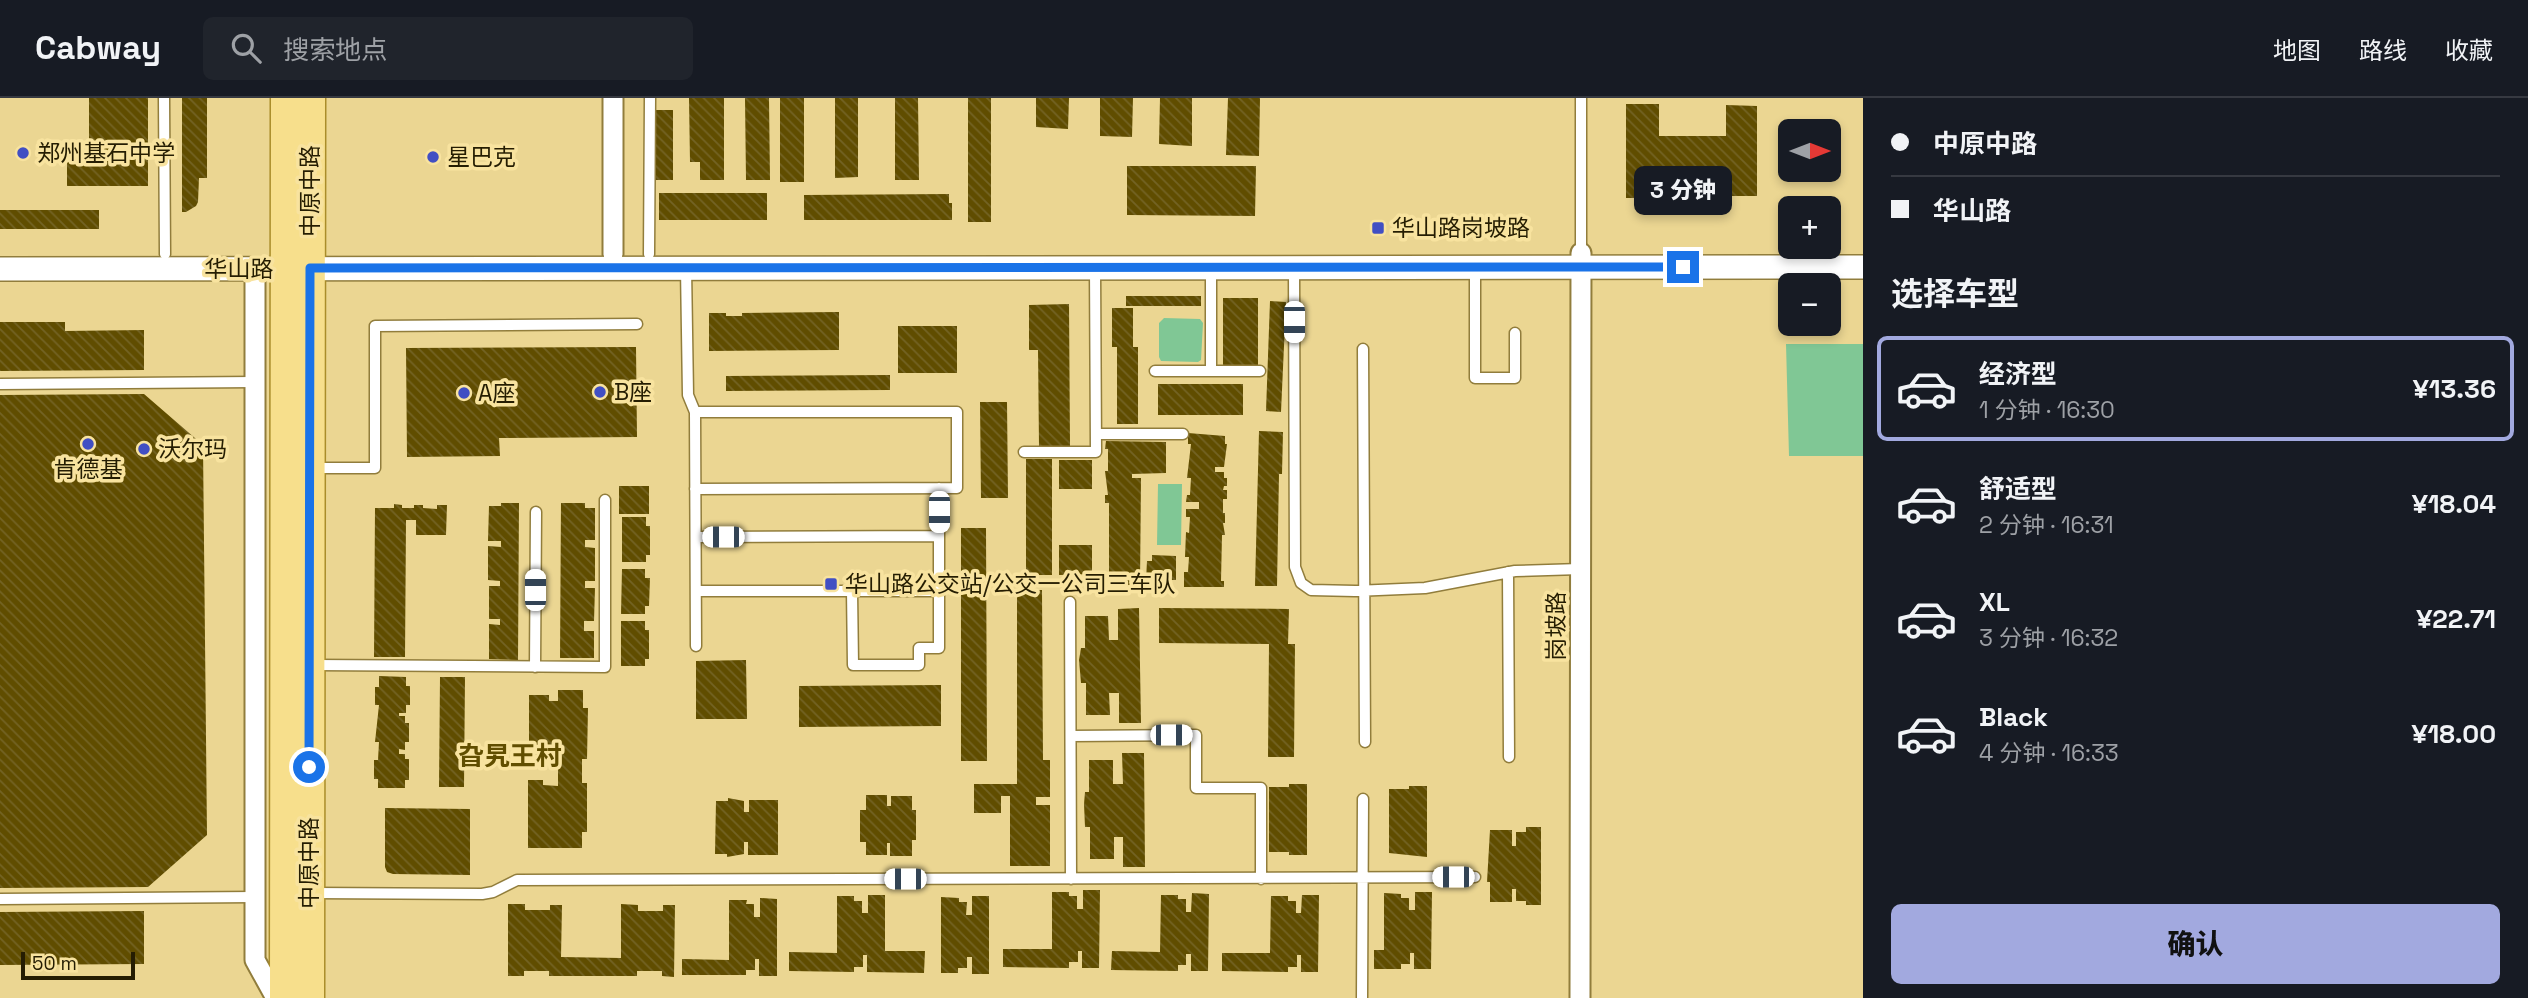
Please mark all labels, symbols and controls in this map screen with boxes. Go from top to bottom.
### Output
search box [203,17,693,80]
text: Cabway [35,27,161,69]
icon: search [227,29,265,67]
text: 搜索地点 [283,33,387,67]
text: 地图 [2273,35,2321,66]
text: 路线 [2359,35,2407,66]
text: 收藏 [2445,35,2493,66]
north arrow [1778,119,1841,182]
map controls [1778,119,1841,336]
text: 中原中路 [1933,127,2037,161]
place label: 郑州基石中学 [37,138,175,168]
place label: 星巴克 [447,142,516,172]
marker: 郑州基石中学 [15,145,31,161]
street label: 中原中路 [295,145,325,237]
marker: 星巴克 [425,149,441,165]
callout: 3 分钟 [1634,166,1732,214]
text: 3 分钟 [1650,175,1716,205]
text: 华山路 [1933,194,2011,228]
button: + [1778,196,1841,259]
place label: 华山路岗坡路 [1392,213,1530,243]
marker: 华山路岗坡路 [1370,220,1386,236]
route end [1667,251,1699,283]
street label: 华山路 [205,254,274,284]
button: − [1778,273,1841,336]
text: 选择车型 [1891,274,2019,314]
car [1284,301,1305,343]
icon: car [1895,357,1958,420]
text: 经济型 [1979,357,2057,391]
text: ¥13.36 [2413,372,2496,406]
place label: B座 [614,377,652,407]
place label: A座 [478,378,516,408]
marker: B座 [592,384,608,400]
marker: A座 [456,385,472,401]
text: 1 分钟 · 16:30 [1979,395,2115,425]
place label: 沃尔玛 [158,434,227,464]
marker: 肯德基 [80,436,96,452]
marker: 沃尔玛 [136,441,152,457]
place label: 肯德基 [54,454,123,484]
icon: car [1895,472,1958,535]
text: 舒适型 [1979,472,2057,506]
text: ¥18.04 [2412,487,2496,521]
car [929,491,950,533]
text: 2 分钟 · 16:31 [1979,510,2114,540]
car [703,527,745,548]
car [525,569,546,611]
place label: 华山路公交站/公交一公司三车队 [845,569,1176,599]
marker: 华山路公交站/公交一公司三车队 [823,576,839,592]
text: XL [1979,585,2010,619]
icon: car [1895,587,1958,650]
street label: 岗坡路 [1541,592,1571,661]
text: ¥22.71 [2416,602,2496,636]
text: 3 分钟 · 16:32 [1979,623,2118,653]
text: Black [1979,700,2048,734]
icon: car [1895,702,1958,765]
text: ¥18.00 [2411,717,2496,751]
car [1151,725,1193,746]
text: 4 分钟 · 16:33 [1979,738,2119,768]
district label: 旮旯王村 [458,739,562,773]
route start [293,751,325,783]
street label: 中原中路 [294,817,324,909]
car [1433,867,1475,888]
car [885,869,927,890]
button: 确认 [1891,904,2500,984]
scale bar [21,949,135,981]
text: 50 m [32,951,77,976]

